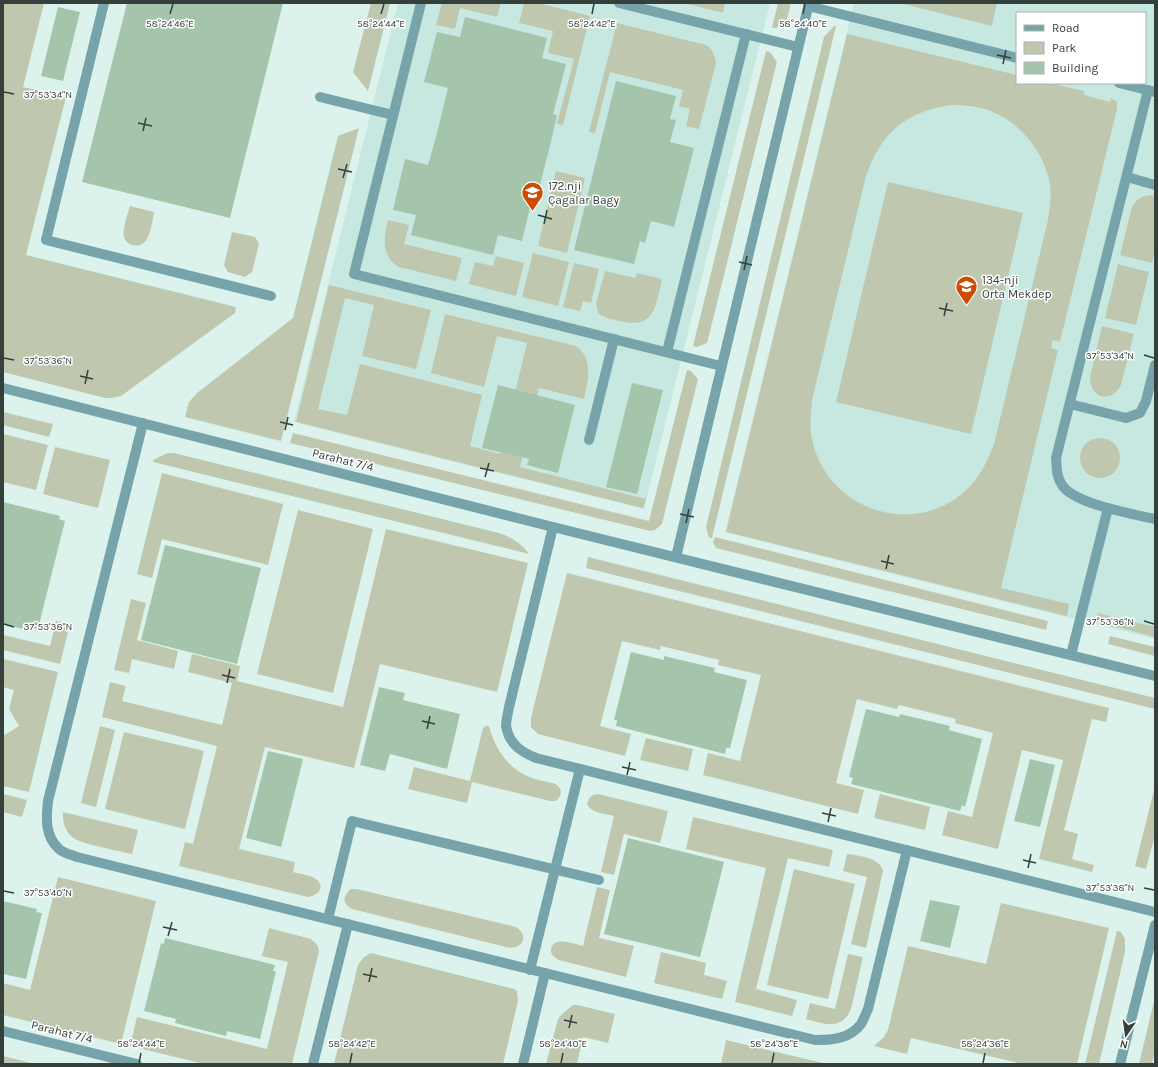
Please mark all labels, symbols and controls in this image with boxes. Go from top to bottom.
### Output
legend [1016,12,1146,84]
text: 58°24'46"E [146,18,194,30]
text: 58°24'44"E [357,18,405,30]
text: 58°24'42"E [568,18,616,30]
text: 58°24'40"E [779,18,827,30]
text: Road [1052,21,1080,35]
text: Park [1052,41,1077,55]
text: Building [1052,61,1099,75]
text: 37°53'34"N [24,89,72,101]
place label: 172.nji Çagalar Bagy [548,179,620,207]
school or university icon: 172.nji Çagalar Bagy [519,180,545,213]
place label: 134-nji Orta Mekdep [982,273,1051,301]
school or university icon: 134-nji Orta Mekdep [954,274,980,307]
text: 37°53'34"N [1086,350,1134,362]
text: 37°53'36"N [24,355,72,367]
street label: Parahat 7/4 [311,446,376,474]
text: 37°53'36"N [1086,616,1134,628]
text: 37°53'38"N [24,621,72,633]
text: 37°53'38"N [1086,882,1134,894]
text: 37°53'40"N [24,887,72,899]
north arrow [1106,1015,1146,1055]
street label: Parahat 7/4 [30,1018,95,1046]
text: N [1119,1037,1129,1051]
text: 58°24'44"E [117,1038,165,1050]
text: 58°24'42"E [328,1038,376,1050]
text: 58°24'40"E [539,1038,587,1050]
text: 58°24'38"E [750,1038,798,1050]
text: 58°24'36"E [961,1038,1009,1050]

